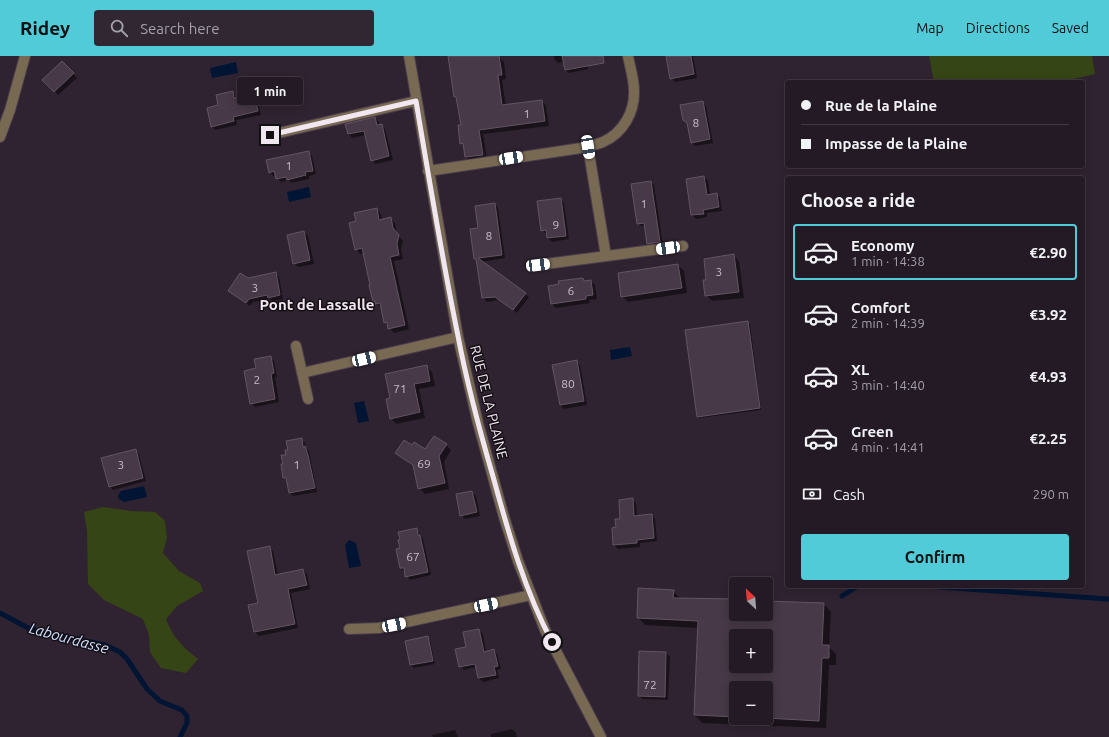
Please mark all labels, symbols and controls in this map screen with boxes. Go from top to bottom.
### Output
search box [94,10,374,46]
text: Ridey [20,17,70,39]
icon: search [108,17,130,39]
text: Search here [140,20,219,37]
text: Map [916,20,944,36]
text: Directions [966,20,1030,36]
text: Saved [1052,20,1089,36]
callout: 1 min [237,77,303,105]
text: 1 min [254,84,286,98]
text: Rue de la Plaine [825,97,937,114]
house number: 1 [524,107,530,120]
house number: 8 [693,116,700,129]
route end [261,126,279,144]
car [580,134,596,160]
text: Impasse de la Plaine [825,135,967,152]
car [498,150,524,166]
house number: 1 [286,159,292,172]
text: Choose a ride [801,190,915,210]
house number: 1 [641,197,647,210]
house number: 9 [553,218,559,231]
house number: 8 [486,229,493,242]
icon: car [803,234,839,270]
text: Economy [851,237,915,254]
car [655,240,681,256]
text: €2.90 [1029,244,1067,261]
text: 1 min · 14:38 [851,254,925,268]
car [525,258,551,272]
house number: 3 [716,265,722,278]
house number: 3 [252,281,258,294]
house number: 6 [568,284,575,297]
district label: Pont de Lassalle [260,296,374,313]
icon: car [803,296,839,332]
text: Comfort [851,299,910,316]
text: €3.92 [1029,306,1067,323]
text: 2 min · 14:39 [851,316,925,330]
street label: RUE DE LA PLAINE [467,344,511,461]
car [351,350,377,368]
icon: car [803,358,839,394]
text: XL [851,361,869,378]
text: €4.93 [1029,368,1067,385]
house number: 2 [254,373,260,386]
house number: 80 [561,377,575,390]
text: 3 min · 14:40 [851,378,925,392]
house number: 71 [393,382,407,395]
icon: car [803,420,839,456]
text: Green [851,423,893,440]
text: €2.25 [1029,430,1067,447]
text: 4 min · 14:41 [851,440,925,454]
house number: 69 [417,457,431,470]
house number: 3 [118,458,124,471]
house number: 1 [294,458,300,471]
icon: cash [801,483,823,505]
text: Cash [833,486,865,503]
text: 290 m [1033,487,1069,501]
button: Confirm [801,534,1069,580]
house number: 67 [406,550,420,563]
north arrow [729,577,773,621]
map controls [729,577,773,725]
car [473,597,499,613]
car [381,617,407,633]
water label: Labourdasse [27,619,111,657]
button: + [729,629,773,673]
route start [543,633,561,651]
house number: 72 [643,678,657,691]
button: − [729,681,773,725]

